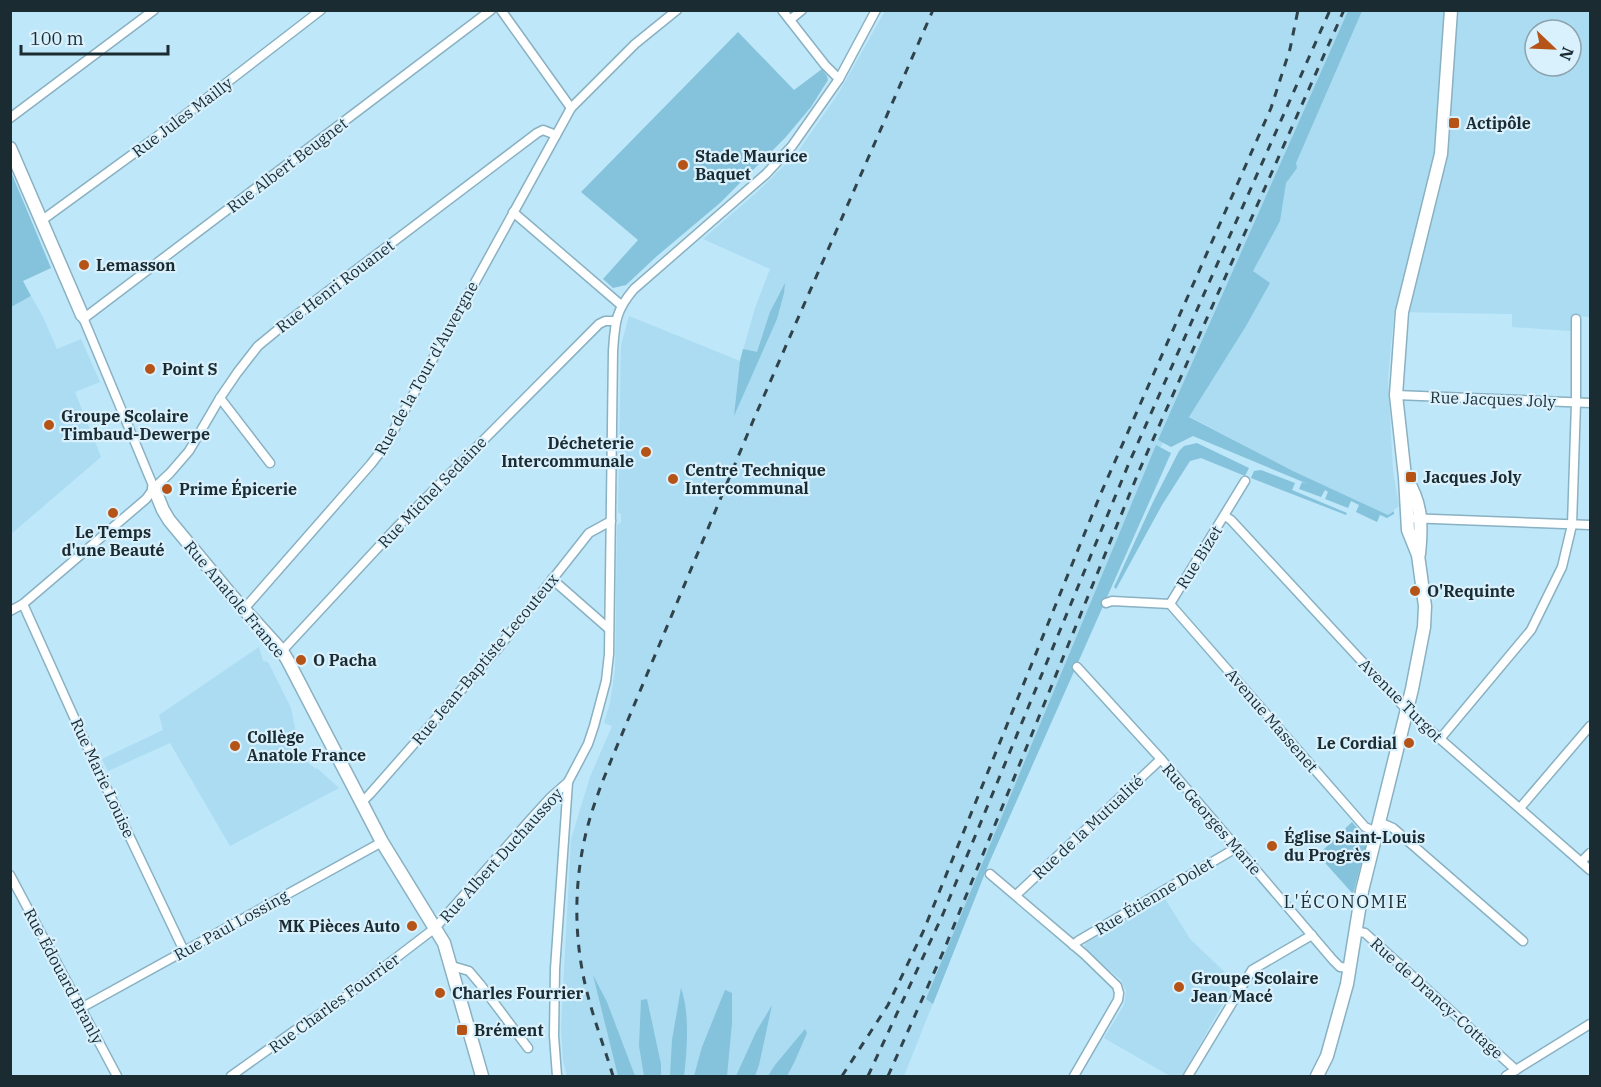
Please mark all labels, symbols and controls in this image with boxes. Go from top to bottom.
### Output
scale bar [21,18,168,56]
north arrow [1523,18,1583,78]
text: 100 m [30,27,84,50]
text: N [1555,44,1578,64]
street label: Rue Jules Mailly [128,72,237,161]
street label: Rue Albert Beugnet [223,113,351,217]
place label: Actipôle [1466,113,1531,133]
marker: Actipôle [1447,116,1461,130]
place label: Stade Maurice Baquet [695,146,808,184]
marker: Stade Maurice Baquet [676,158,690,172]
street label: Rue Henri Rouanet [272,235,398,337]
place label: Lemasson [96,255,176,275]
marker: Lemasson [77,258,91,272]
street label: Rue de la Tour d'Auvergne [370,278,482,458]
place label: Point S [162,359,218,379]
marker: Point S [143,362,157,376]
street label: Rue Jacques Joly [1430,387,1557,411]
place label: Groupe Scolaire Timbaud-Dewerpe [61,406,210,444]
marker: Groupe Scolaire Timbaud-Dewerpe [42,418,56,432]
street label: Rue Michel Sedaine [374,432,490,552]
place label: Décheterie Intercommunale [501,433,634,471]
marker: Décheterie Intercommunale [639,445,653,459]
place label: Centre Technique Intercommunal [685,460,826,498]
place label: Jacques Joly [1423,467,1523,487]
marker: Jacques Joly [1404,470,1418,484]
marker: Centre Technique Intercommunal [666,472,680,486]
place label: Prime Épicerie [179,478,297,499]
marker: Prime Épicerie [160,482,174,496]
marker: Le Temps d'une Beauté [106,506,120,520]
street label: Rue Bizet [1172,521,1226,592]
place label: Le Temps d'une Beauté [61,522,165,560]
street label: Rue Anatole France [180,536,290,662]
street label: Rue Jean-Baptiste Lecouteux [407,569,563,749]
place label: O'Requinte [1427,581,1515,601]
marker: O'Requinte [1408,584,1422,598]
place label: O Pacha [313,650,377,670]
marker: O Pacha [294,653,308,667]
street label: Avenue Turgot [1355,654,1447,746]
street label: Avenue Massenet [1221,664,1323,776]
street label: Rue Marie Louise [67,715,139,841]
place label: Collège Anatole France [247,727,366,765]
place label: Le Cordial [1317,733,1397,753]
marker: Le Cordial [1402,736,1416,750]
marker: Collège Anatole France [228,739,242,753]
street label: Rue Georges Marie [1158,759,1266,879]
street label: Rue de la Mutualité [1028,770,1148,884]
street label: Rue Albert Duchaussoy [435,783,567,926]
place label: Église Saint-Louis du Progrès [1284,826,1425,865]
marker: Église Saint-Louis du Progrès [1265,839,1279,853]
street label: Rue Étienne Dolet [1091,852,1217,939]
street label: Rue Paul Lossing [170,885,292,965]
district label: L'ÉCONOMIE [1284,890,1409,913]
street label: Rue Édouard Branly [20,904,109,1048]
place label: MK Pièces Auto [278,916,400,936]
marker: MK Pièces Auto [405,919,419,933]
street label: Rue de Drancy-Cottage [1367,933,1507,1063]
street label: Rue Charles Fourrier [265,949,403,1057]
place label: Groupe Scolaire Jean Macé [1191,968,1318,1006]
marker: Groupe Scolaire Jean Macé [1172,980,1186,994]
place label: Charles Fourrier [452,983,583,1003]
marker: Charles Fourrier [433,986,447,1000]
place label: Brément [474,1020,543,1040]
marker: Brément [455,1023,469,1037]

